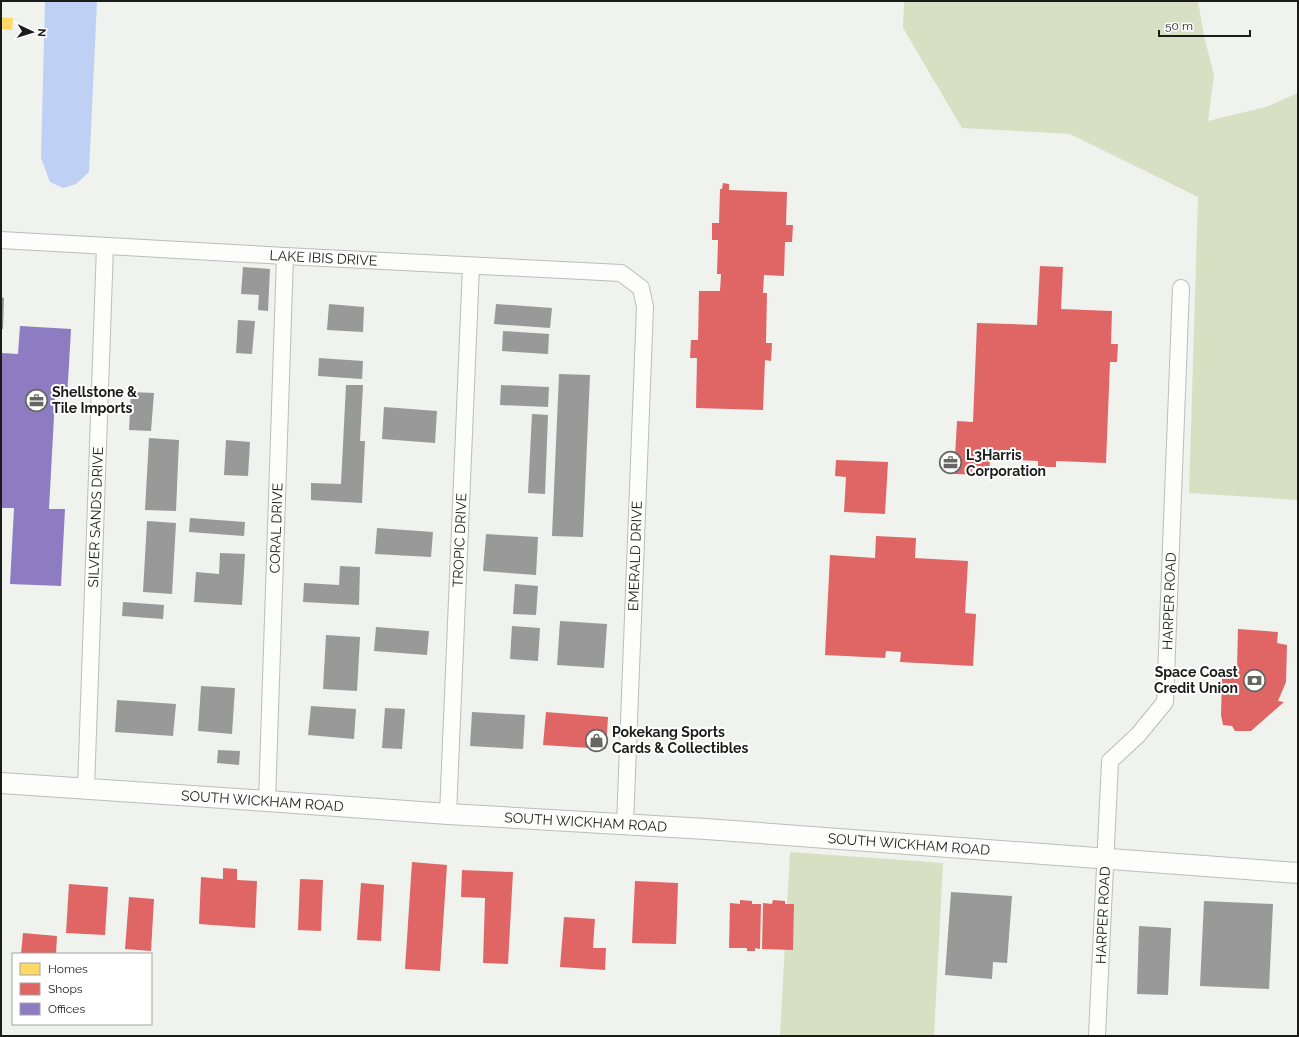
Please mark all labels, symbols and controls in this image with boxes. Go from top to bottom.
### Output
north arrow [12,12,52,52]
scale bar [1159,12,1250,38]
text: 50 m [1165,19,1193,33]
text: N [35,28,48,37]
street label: LAKE IBIS DRIVE [269,247,378,269]
place label: Shellstone & Tile Imports [52,384,137,416]
office icon: Shellstone & Tile Imports [23,387,49,413]
street label: SILVER SANDS DRIVE [85,446,106,588]
place label: L3Harris Corporation [966,447,1046,479]
office icon: L3Harris Corporation [937,450,963,476]
street label: CORAL DRIVE [267,483,286,574]
street label: TROPIC DRIVE [450,493,469,588]
street label: EMERALD DRIVE [625,501,645,611]
street label: HARPER ROAD [1159,552,1179,650]
place label: Space Coast Credit Union [1154,664,1239,696]
bank icon: Space Coast Credit Union [1241,667,1267,693]
place label: Pokekang Sports Cards & Collectibles [612,724,748,756]
shop icon: Pokekang Sports Cards & Collectibles [583,727,609,753]
street label: SOUTH WICKHAM ROAD [181,787,344,814]
street label: SOUTH WICKHAM ROAD [504,809,667,835]
street label: SOUTH WICKHAM ROAD [827,830,991,858]
street label: HARPER ROAD [1092,866,1113,964]
legend [12,953,152,1025]
text: Homes [48,962,88,976]
text: Shops [48,982,83,996]
text: Offices [48,1002,85,1016]

